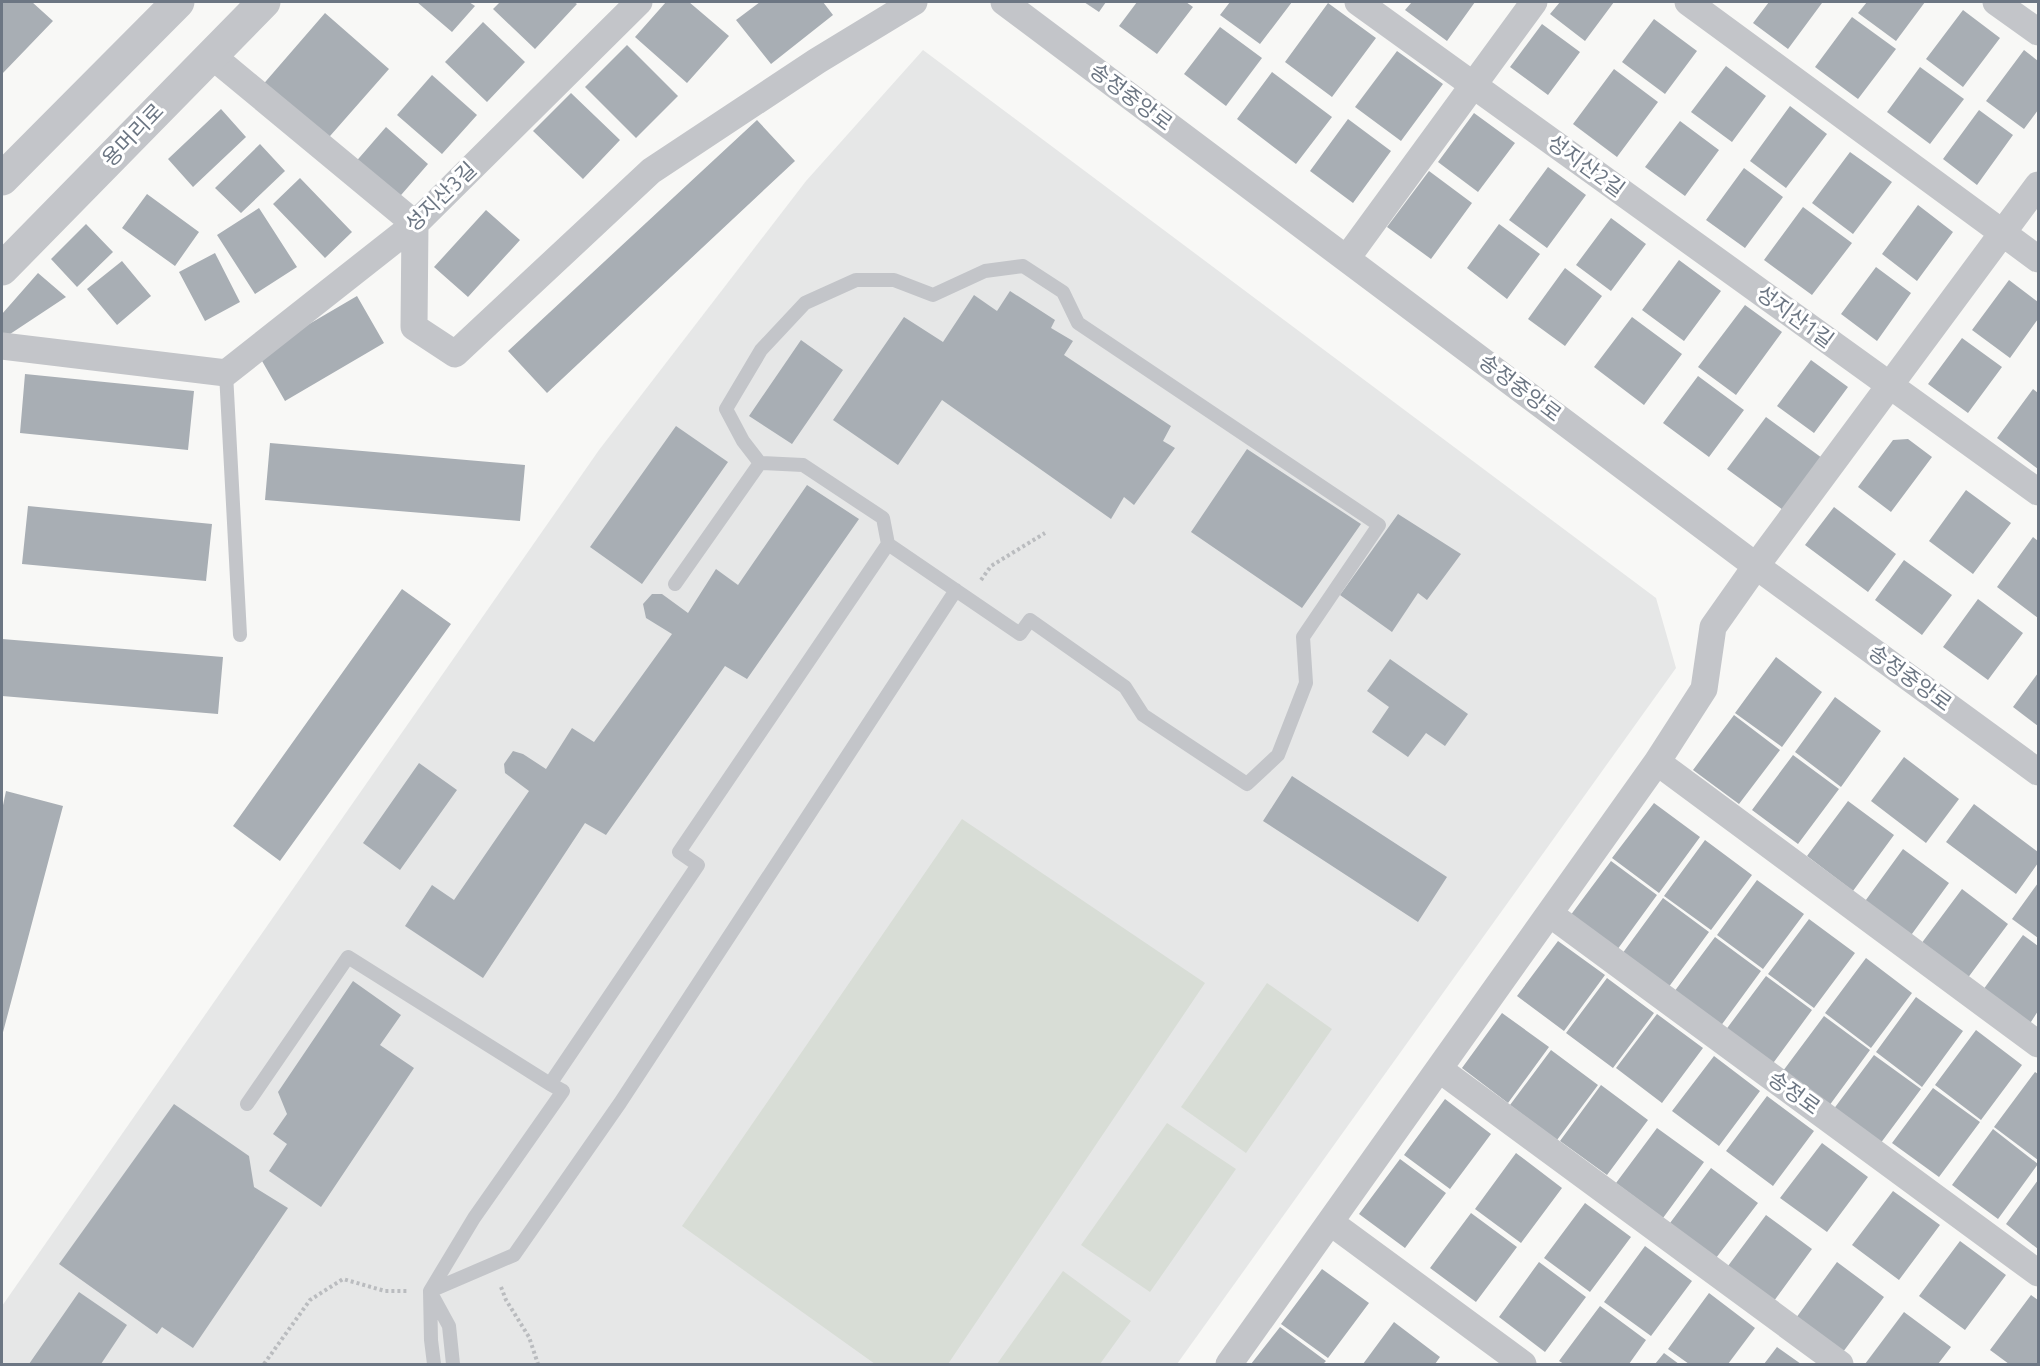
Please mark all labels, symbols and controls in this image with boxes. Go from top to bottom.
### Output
street label: 송정중앙로 [1086,58,1177,135]
street label: 용머리로 [97,98,168,170]
street label: 성지산2길 [1543,129,1630,201]
street label: 성지산3길 [400,157,481,236]
street label: 성지산1길 [1752,280,1839,352]
street label: 송정중앙로 [1475,349,1566,426]
street label: 송정중앙로 [1864,639,1957,715]
street label: 송정로 [1764,1065,1825,1119]

